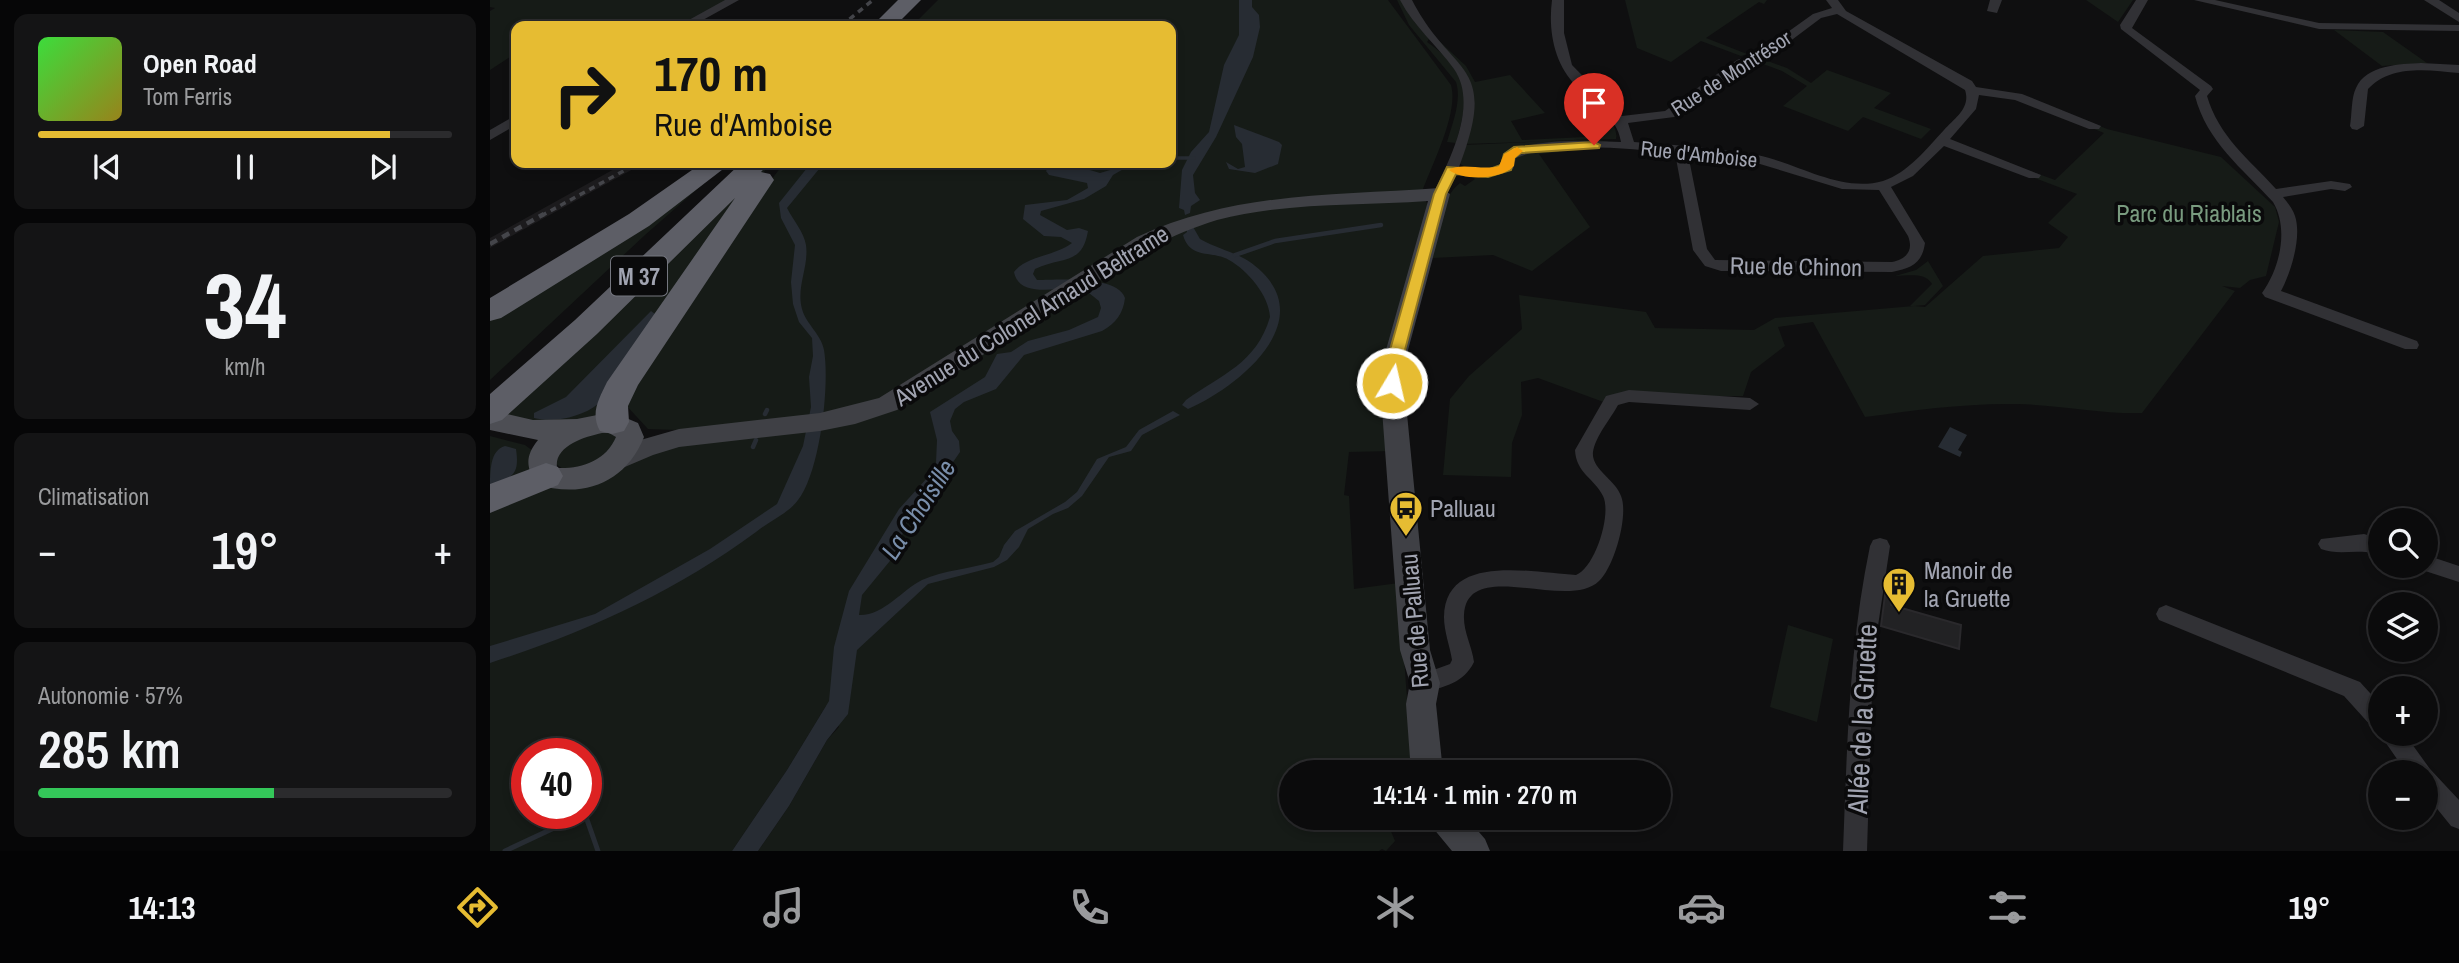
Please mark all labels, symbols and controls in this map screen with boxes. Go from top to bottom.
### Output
street label: Rue de Montrésor [1665,23,1797,123]
text: 170 m [654,40,768,106]
text: Open Road [143,46,257,81]
icon: right [539,49,630,140]
pin [1564,73,1624,145]
text: Tom Ferris [143,81,232,112]
icon: arrive [1575,84,1613,122]
text: Rue d'Amboise [654,103,833,146]
street label: Rue d'Amboise [1639,133,1759,175]
icon: previous [88,148,126,186]
icon: pause [226,148,264,186]
icon: next [364,148,402,186]
park label: Parc du Riablais [2116,197,2262,229]
street label: Avenue du Colonel Arnaud Beltrame [887,217,1174,413]
text: 34 [204,244,287,366]
street label: Rue de Chinon [1730,249,1862,283]
road number: M 37 [611,256,667,296]
position arrow [1355,346,1429,420]
text: km/h [225,351,265,382]
water label: La Choisille [873,452,963,566]
text: Climatisation [38,481,149,512]
bus stop icon: Palluau [1387,489,1425,538]
place label: Palluau [1430,492,1496,524]
map controls [2368,508,2438,830]
button: search [2368,508,2438,578]
text: 19° [211,515,279,585]
text: − [38,525,56,576]
text: + [434,525,452,576]
street label: Rue de Palluau [1392,553,1436,689]
place label: Manoir de la Gruette [1924,554,2013,614]
building icon: Manoir de la Gruette [1880,565,1918,614]
button: layers [2368,592,2438,662]
street label: Allée de la Gruette [1838,623,1886,816]
button: + [2368,676,2438,746]
text: Autonomie · 57% [38,680,183,711]
text: 285 km [38,714,181,784]
speed limit sign: 40 [511,738,602,829]
button: − [2368,760,2438,830]
text: 14:14 · 1 min · 270 m [1373,777,1577,812]
icon: directions [453,883,502,932]
icon: music [759,883,808,932]
icon: phone [1065,883,1114,932]
icon: climate [1371,883,1420,932]
icon: car [1677,883,1726,932]
icon: filters [1983,883,2032,932]
text: 14:13 [128,886,196,929]
text: 19° [2288,886,2330,929]

